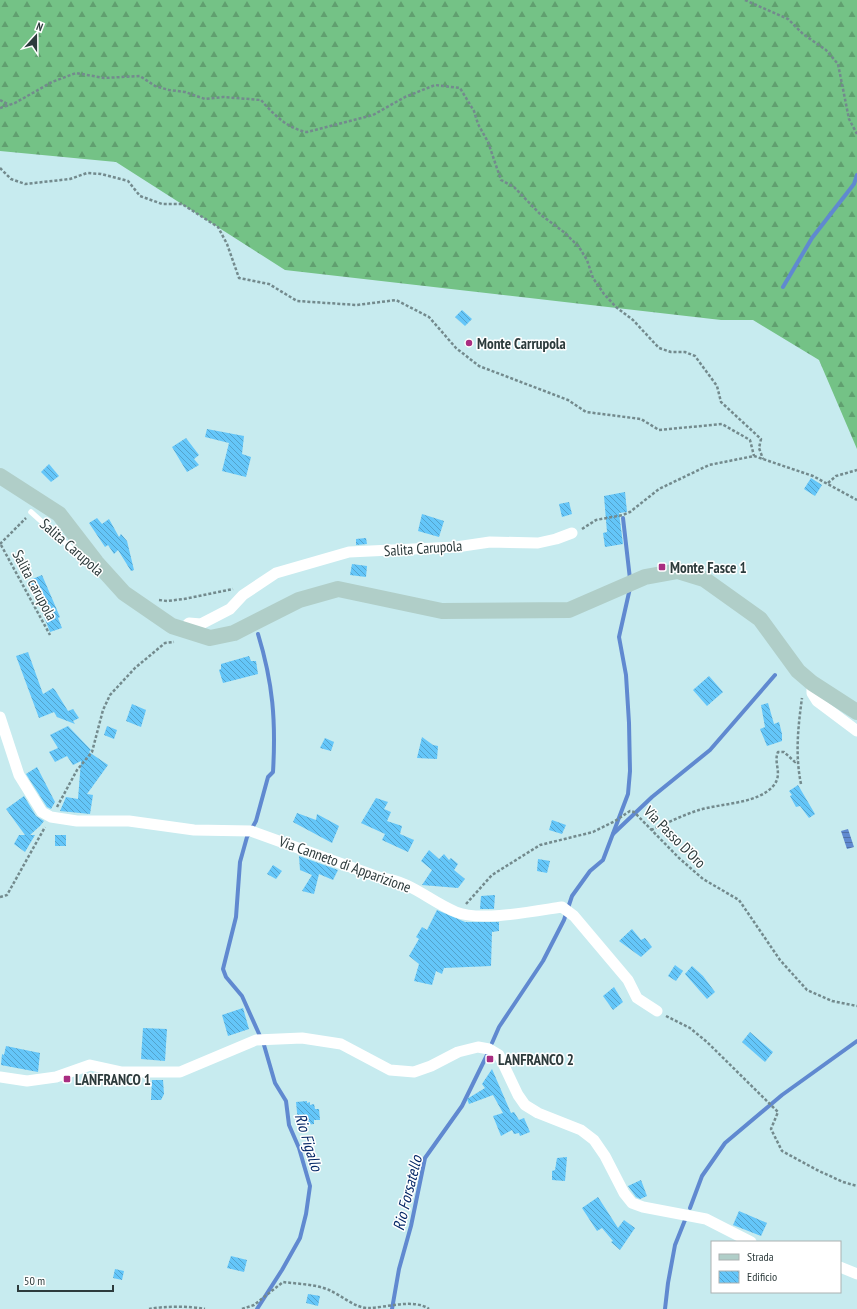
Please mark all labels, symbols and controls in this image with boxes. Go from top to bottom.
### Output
north arrow [16,16,56,56]
text: N [34,19,45,34]
place label: Monte Carrupola [477,334,566,353]
marker: Monte Carrupola [464,338,474,348]
street label: Salita Carupola [36,514,108,580]
street label: Salita Carupola [383,536,463,560]
street label: Salita carupola [9,547,61,623]
place label: Monte Fasce 1 [670,558,747,577]
marker: Monte Fasce 1 [657,562,667,572]
street label: Via Passo D'Oro [639,801,710,872]
street label: Via Canneto di Apparizione [275,831,414,897]
place label: LANFRANCO 2 [498,1050,574,1069]
marker: LANFRANCO 2 [485,1054,495,1064]
place label: LANFRANCO 1 [75,1070,151,1089]
marker: LANFRANCO 1 [62,1074,72,1084]
water label: Rio Figallo [291,1111,328,1174]
water label: Rio Forsatello [388,1152,426,1232]
legend [711,1241,841,1293]
text: Strada [747,1249,774,1264]
scale bar [18,1267,113,1293]
text: Edificio [747,1269,777,1284]
text: 50 m [24,1273,45,1288]

